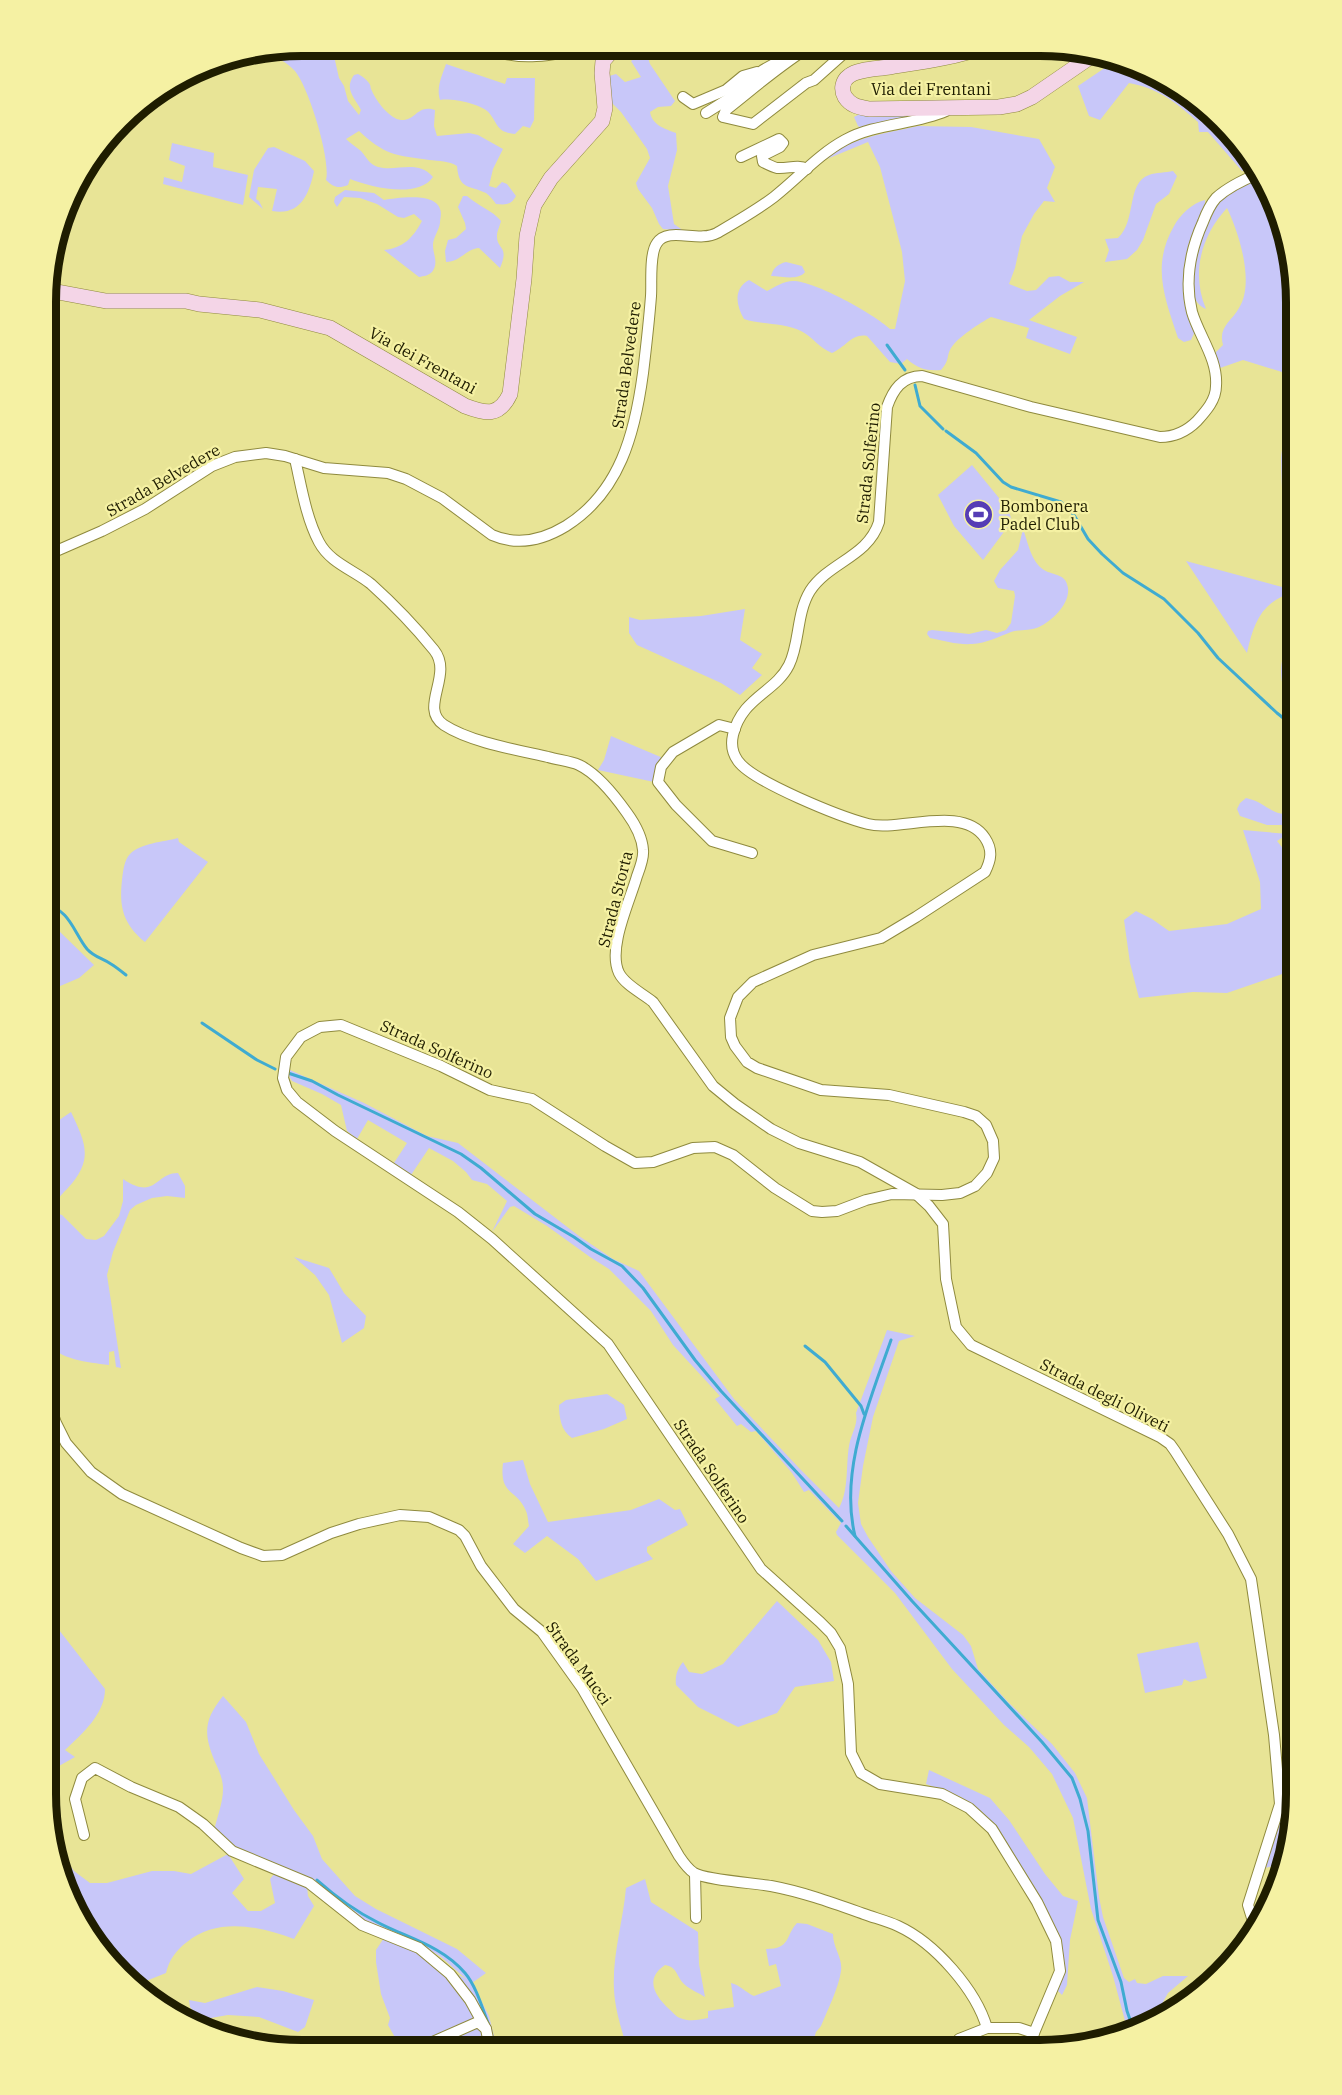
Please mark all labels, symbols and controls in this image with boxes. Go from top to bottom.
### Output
street label: Via dei Frentani [871,79,991,99]
street label: Strada Belvedere [607,300,645,430]
street label: Via dei Frentani [366,322,480,398]
street label: Strada Solferino [852,401,884,525]
street label: Strada Belvedere [102,439,224,521]
place label: Bombonera Padel Club [1000,496,1089,534]
sports icon: Bombonera Padel Club [963,499,995,531]
street label: Strada Storta [593,848,637,949]
street label: Strada Solferino [377,1015,497,1083]
street label: Strada degli Oliveti [1037,1354,1173,1436]
street label: Strada Solferino [670,1415,754,1527]
street label: Strada Mucci [542,1617,616,1709]

